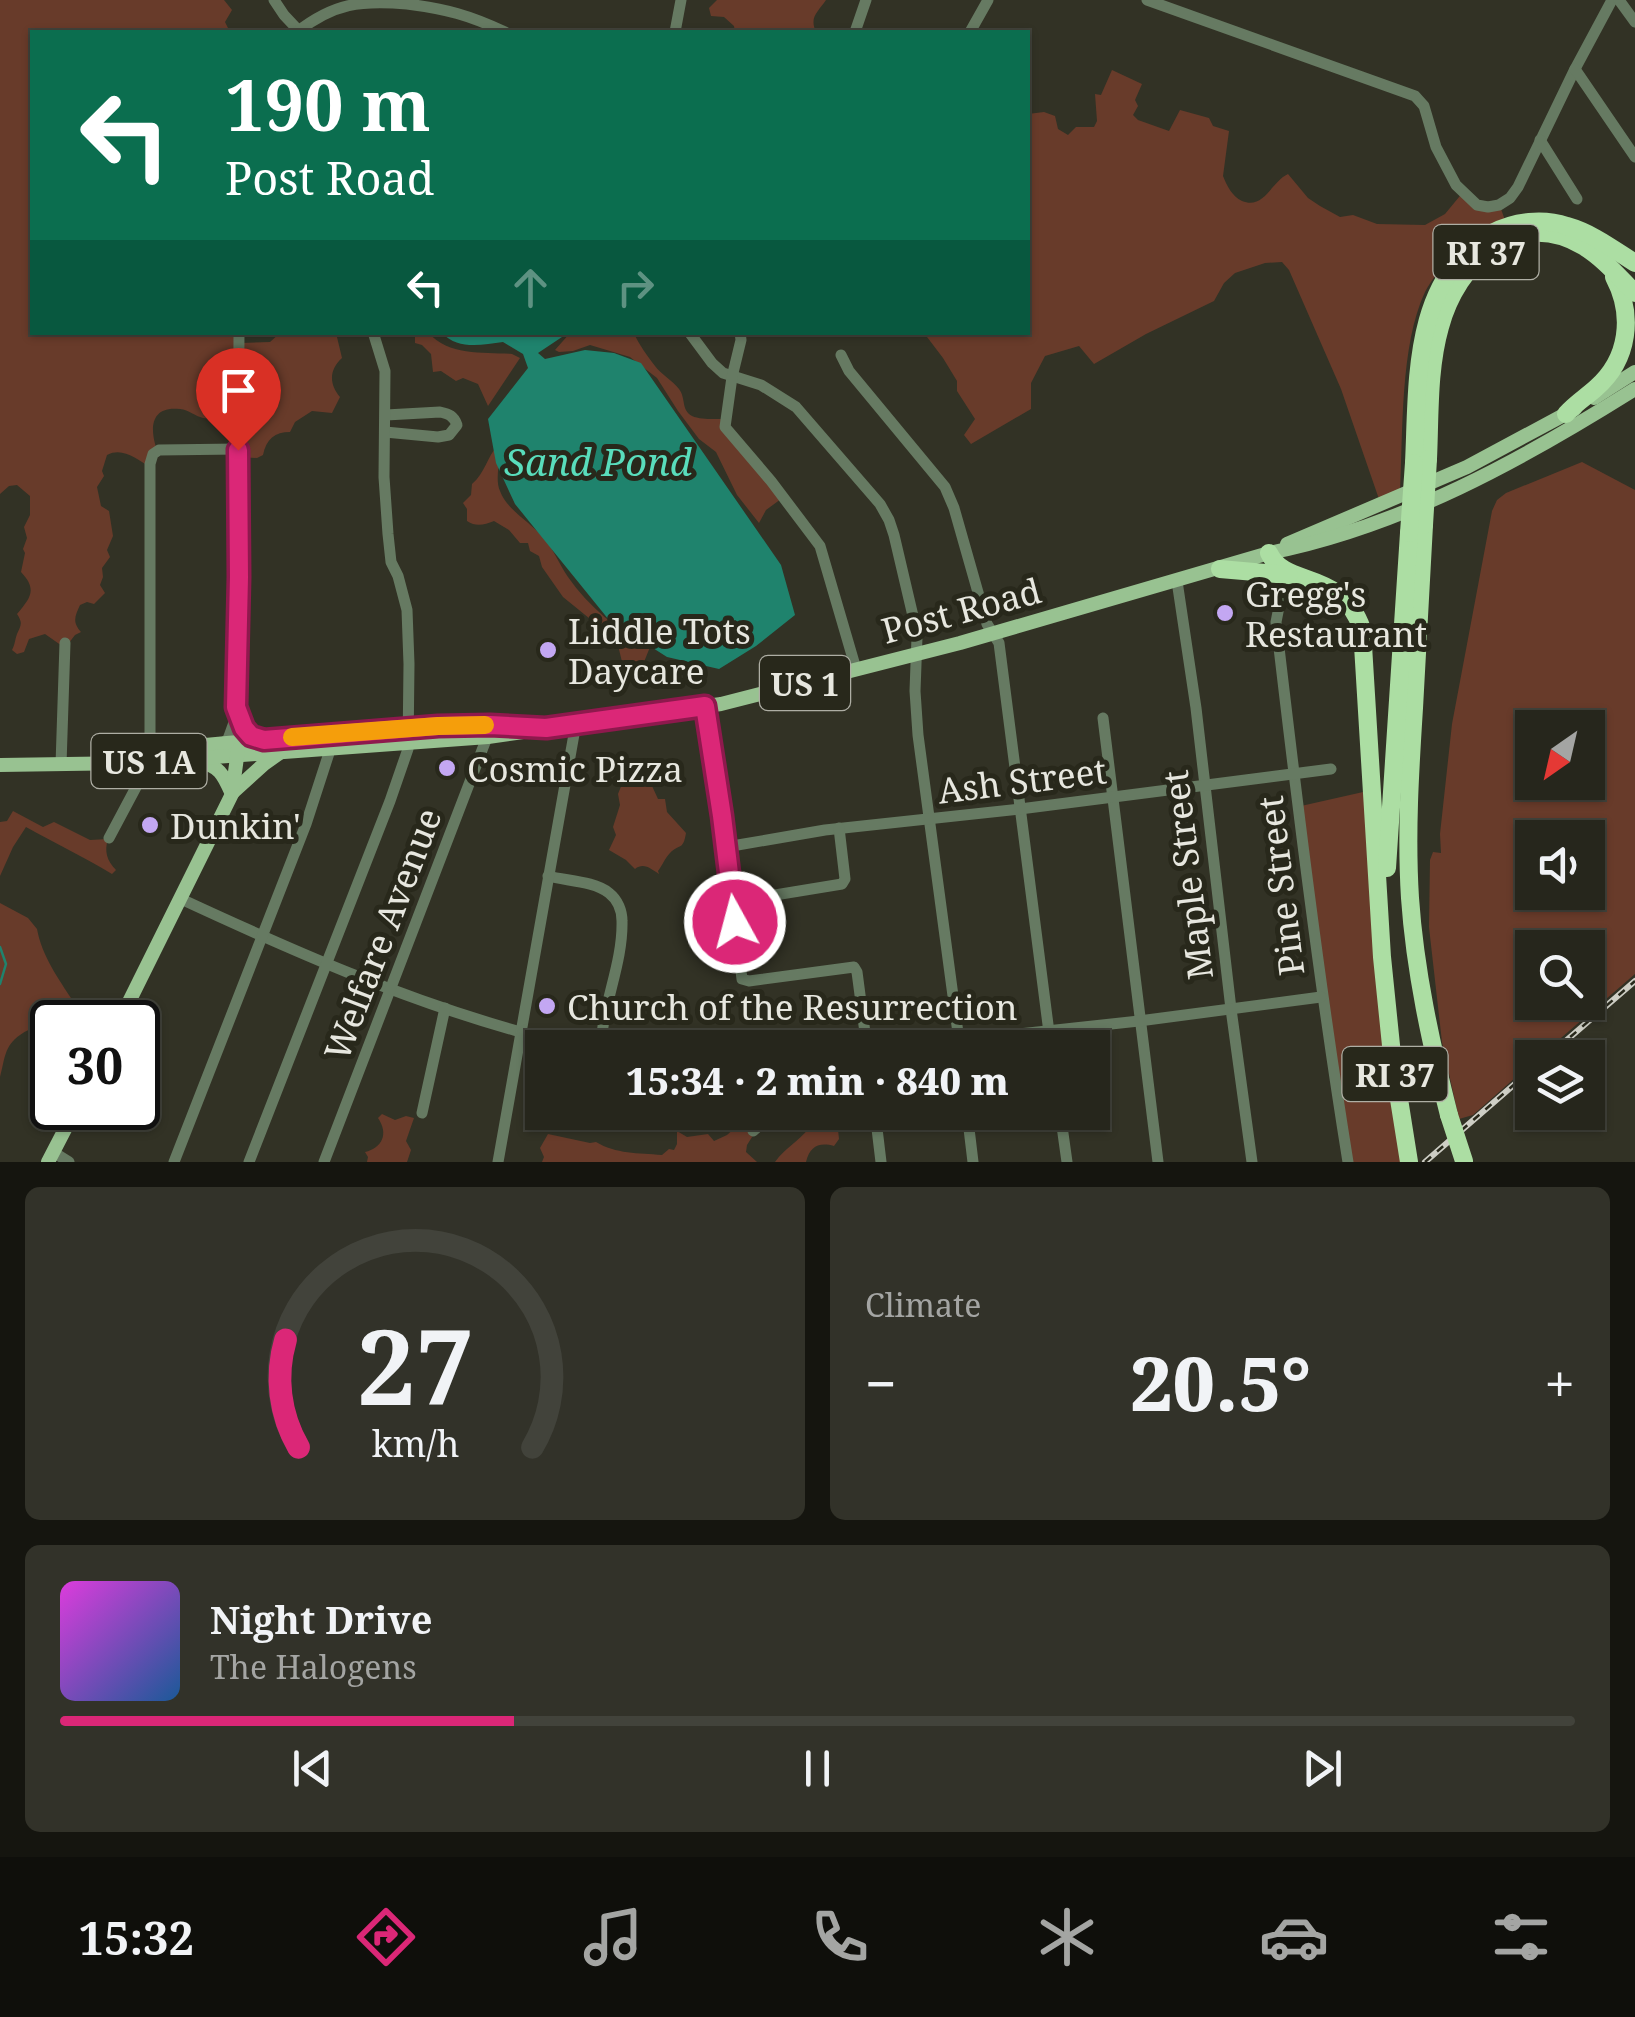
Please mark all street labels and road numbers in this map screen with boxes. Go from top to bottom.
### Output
road number: RI 37 [1434,225,1538,279]
street label: Post Road [876,566,1046,654]
road number: US 1 [760,656,850,710]
road number: US 1A [92,734,206,788]
street label: Ash Street [935,746,1109,814]
street label: Maple Street [1151,768,1223,982]
street label: Pine Street [1246,794,1314,978]
street label: Welfare Avenue [312,801,452,1067]
road number: RI 37 [1342,1047,1448,1101]

